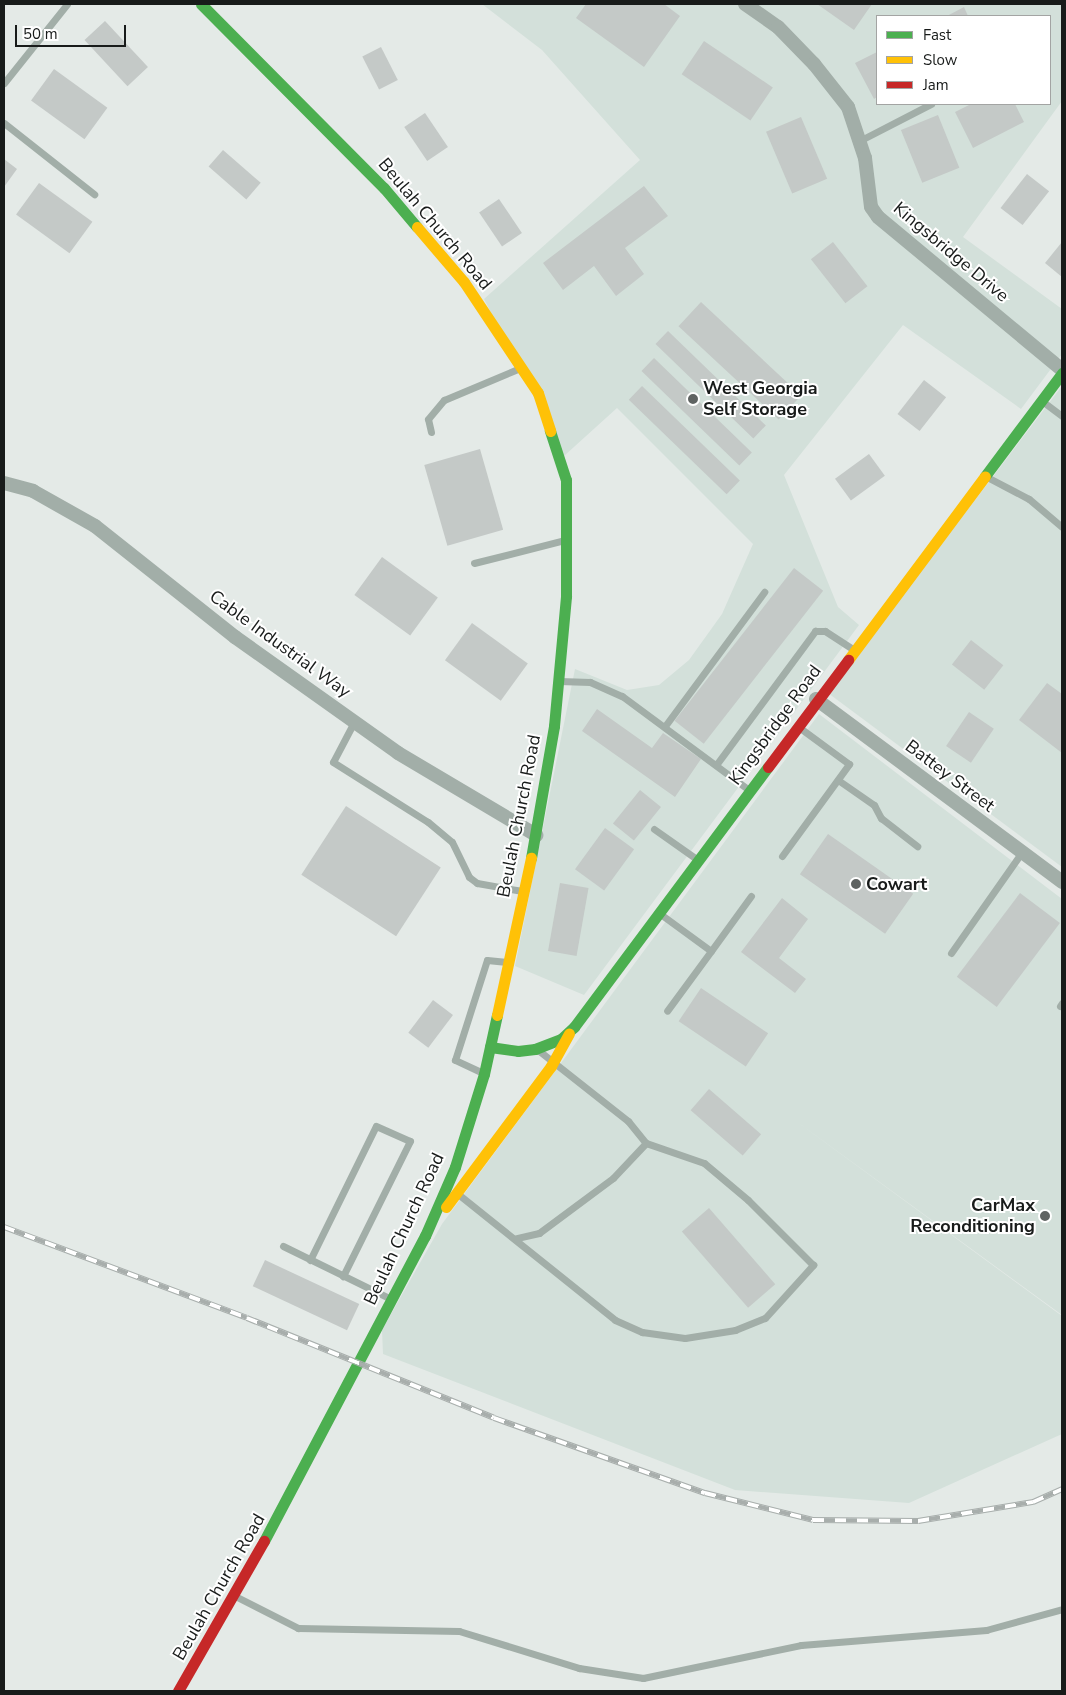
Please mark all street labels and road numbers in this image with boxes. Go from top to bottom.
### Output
street label: Beulah Church Road [374,154,496,294]
street label: Kingsbridge Drive [889,197,1013,307]
street label: Cable Industrial Way [205,586,355,702]
street label: Kingsbridge Road [724,661,826,789]
street label: Beulah Church Road [493,733,545,899]
street label: Battey Street [901,735,999,817]
street label: Beulah Church Road [359,1149,449,1309]
street label: Beulah Church Road [168,1510,270,1664]

